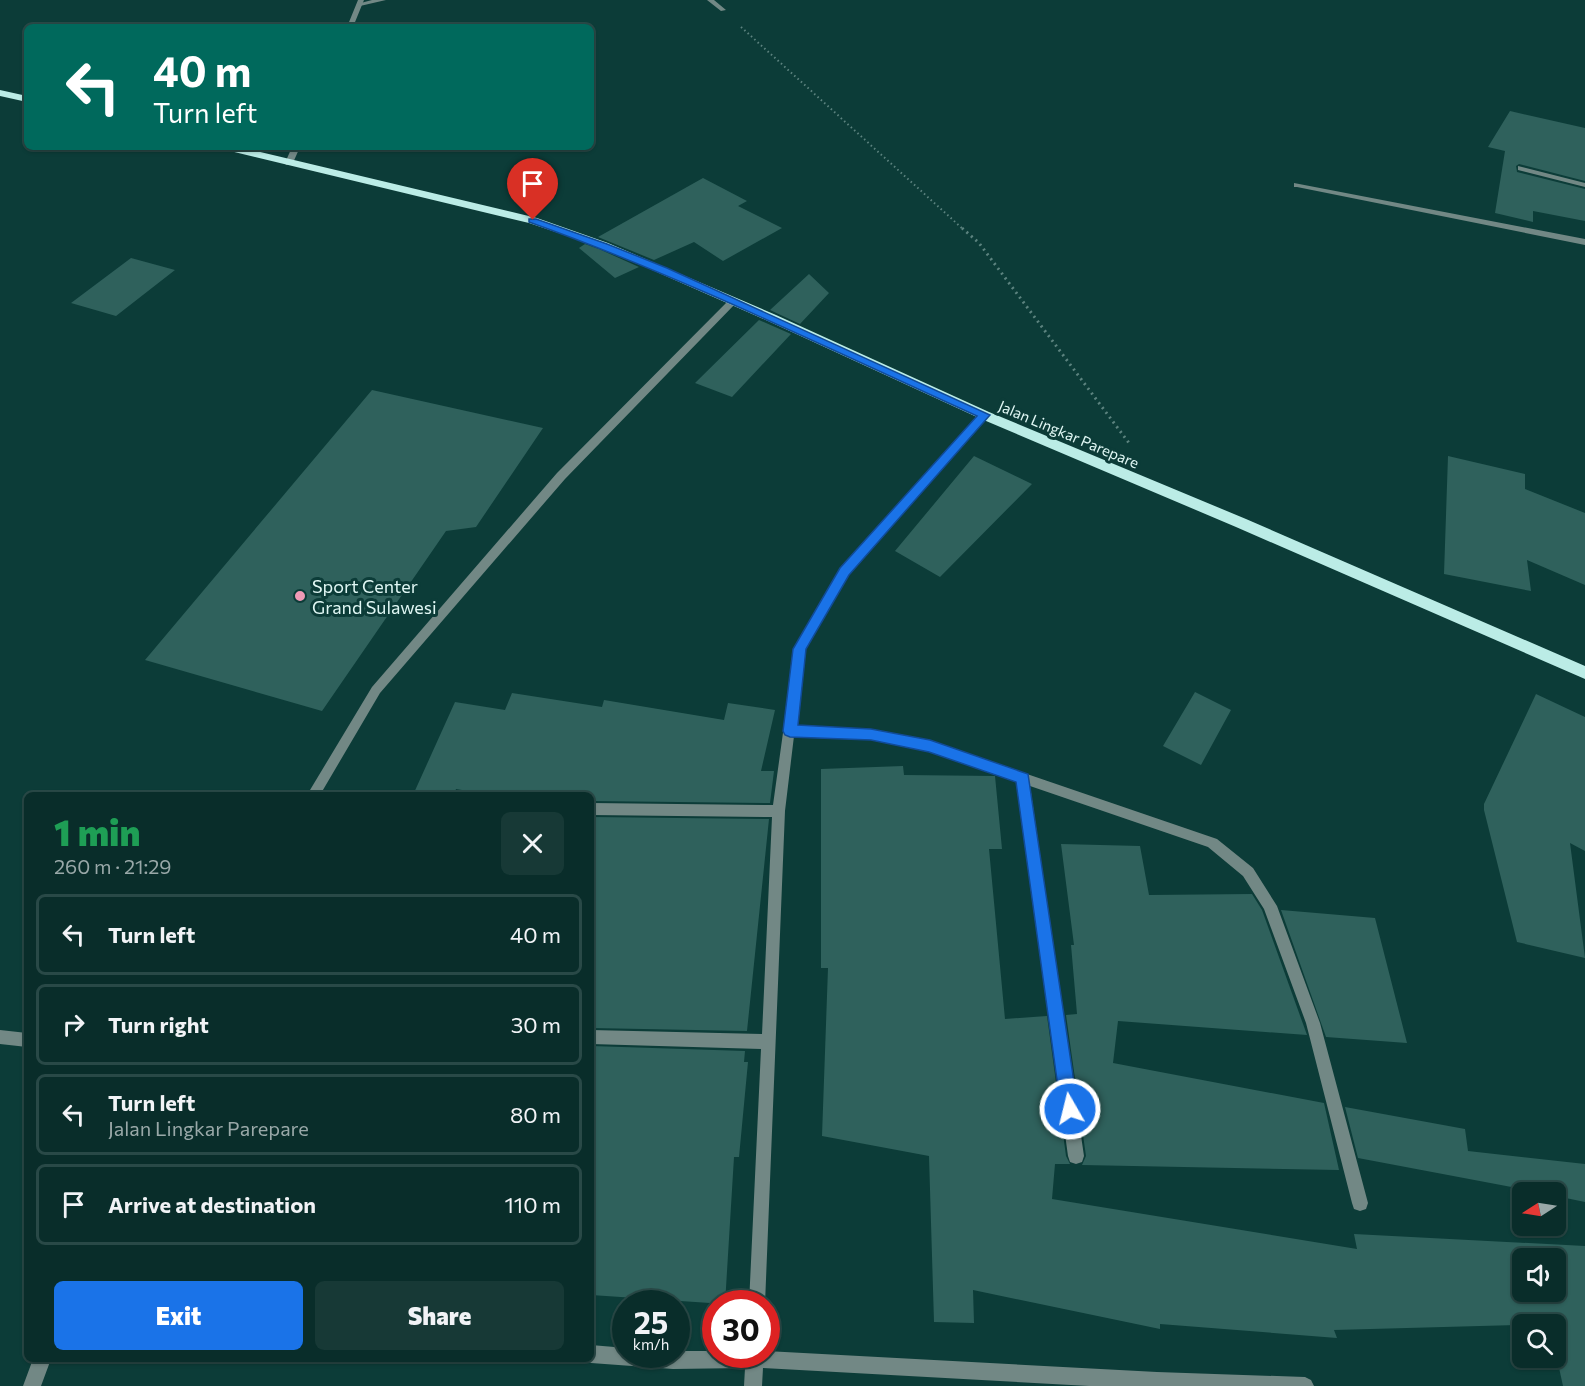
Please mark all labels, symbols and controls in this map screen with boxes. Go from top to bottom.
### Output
text: 40 m [153,44,251,96]
icon: left [54,48,132,126]
text: Turn left [153,96,257,129]
pin [507,158,558,220]
icon: arrive [516,167,549,200]
street label: Jalan Lingkar Parepare [996,396,1142,472]
place label: Sport Center Grand Sulawesi [312,575,437,618]
marker: Sport Center Grand Sulawesi [293,589,307,603]
text: 1 min [54,809,140,853]
button: close [501,812,564,875]
text: 260 m · 21:29 [54,854,171,878]
icon: left [57,918,90,951]
text: Turn left [108,921,195,948]
text: 40 m [510,921,561,948]
icon: right [57,1008,90,1041]
text: Turn right [108,1011,209,1038]
text: 30 m [511,1011,561,1038]
position arrow [1038,1077,1102,1141]
text: Turn left [108,1089,195,1116]
icon: left [57,1098,90,1131]
text: 80 m [510,1101,561,1128]
text: Jalan Lingkar Parepare [108,1116,309,1140]
north arrow [1512,1182,1566,1236]
map controls [1512,1182,1566,1368]
icon: arrive [57,1188,90,1221]
text: Arrive at destination [108,1191,316,1218]
text: 110 m [504,1191,561,1218]
button: sound [1512,1248,1566,1302]
button: Exit [54,1281,303,1350]
button: Share [315,1281,564,1350]
speed limit sign: 30 [702,1290,780,1368]
text: 25 [634,1303,668,1340]
button: search [1512,1314,1566,1368]
text: km/h [633,1335,669,1353]

